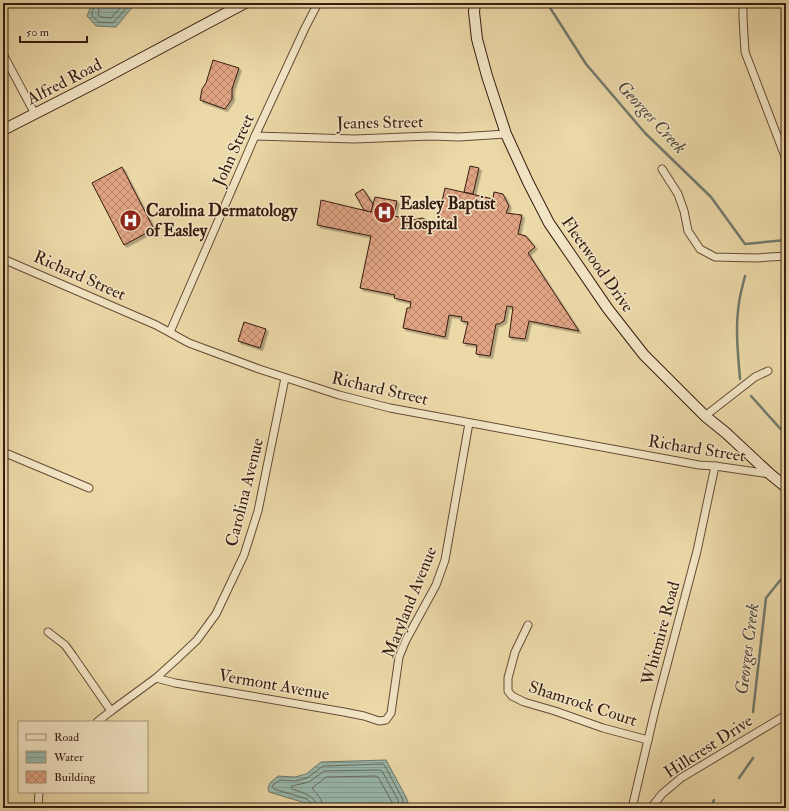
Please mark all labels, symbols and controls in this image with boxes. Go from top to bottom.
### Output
scale bar [20,18,87,44]
text: 50 m [26,25,50,40]
street label: Alfred Road [22,53,106,110]
water label: Georges Creek [612,76,691,159]
street label: John Street [208,110,260,191]
street label: Jeanes Street [335,111,424,135]
place label: Easley Baptist Hospital [400,193,496,235]
place label: Carolina Dermatology of Easley [146,200,298,242]
hospital icon: Easley Baptist Hospital [371,200,397,226]
hospital icon: Carolina Dermatology of Easley [118,207,144,233]
street label: Fleetwood Drive [557,212,638,316]
street label: Richard Street [31,246,130,305]
street label: Richard Street [330,367,431,410]
street label: Richard Street [647,430,748,467]
street label: Carolina Avenue [221,436,268,549]
street label: Maryland Avenue [378,543,442,661]
street label: Whitmire Road [636,578,685,688]
water label: Georges Creek [730,602,765,696]
street label: Vermont Avenue [217,664,331,705]
street label: Shamrock Court [526,676,640,731]
street label: Hillcrest Drive [660,710,756,783]
legend [18,721,148,793]
text: Road [54,730,79,745]
text: Water [53,750,84,765]
text: Building [54,770,97,785]

